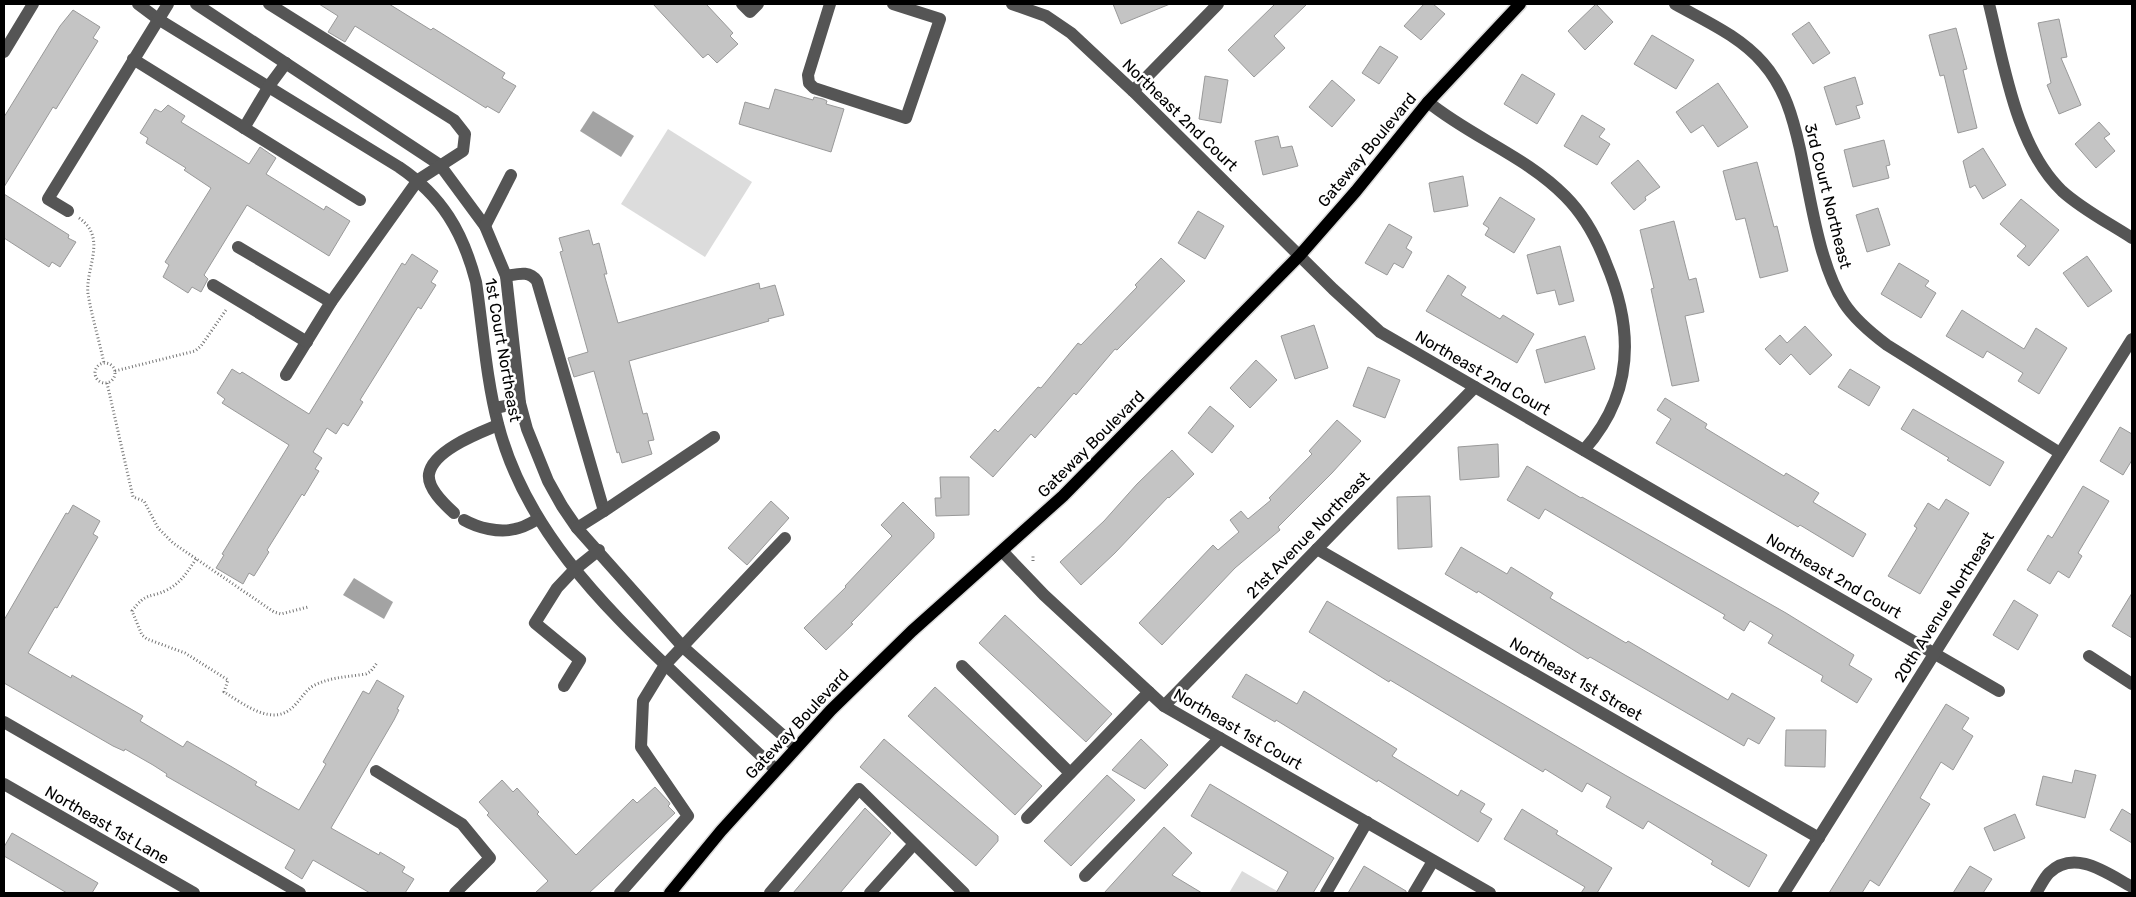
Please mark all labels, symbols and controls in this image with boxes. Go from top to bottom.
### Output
street label: Northeast 2nd Court [1118,55,1242,175]
street label: Gateway Boulevard [1314,89,1420,211]
street label: 3rd Court Northeast [1801,121,1855,271]
street label: 1st Court Northeast [481,277,525,423]
street label: Northeast 2nd Court [1412,327,1554,419]
street label: Gateway Boulevard [1034,387,1148,501]
street label: 21st Avenue Northeast [1243,468,1373,602]
street label: 20th Avenue Northeast [1890,528,1998,686]
street label: Northeast 2nd Court [1763,530,1905,622]
street label: Northeast 1st Street [1506,633,1646,725]
street label: Gateway Boulevard [741,665,853,783]
street label: Northeast 1st Court [1170,684,1306,774]
street label: Northeast 1st Lane [42,782,172,868]

